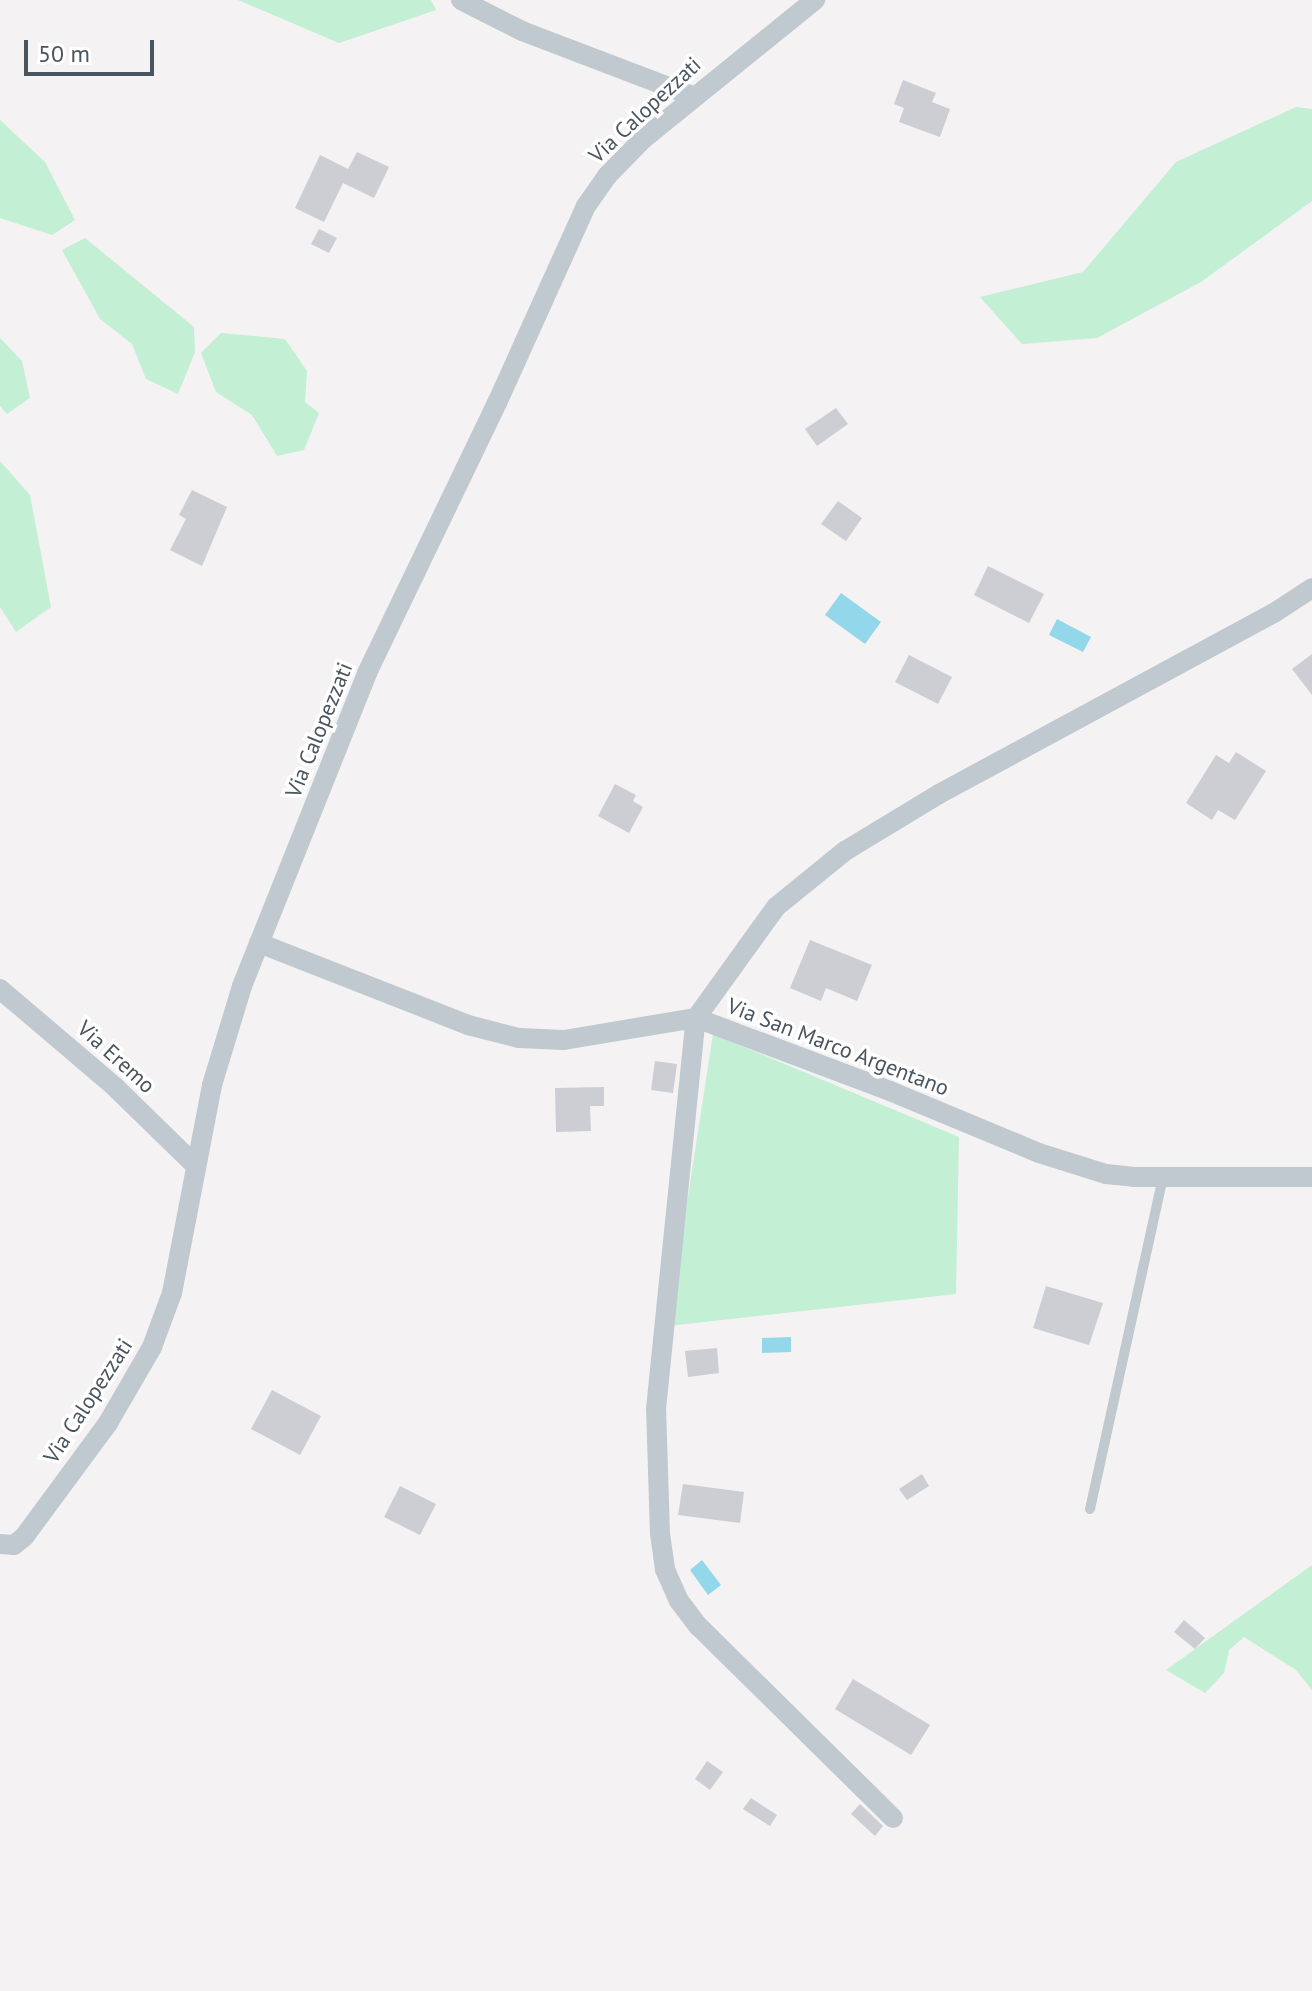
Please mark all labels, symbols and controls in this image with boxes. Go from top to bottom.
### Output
scale bar [28,24,158,74]
text: 50 m [38,38,90,69]
street label: Via Calopezzati [584,51,706,169]
street label: Via Calopezzati [280,659,358,801]
street label: Via San Marco Argentano [723,992,953,1102]
street label: Via Eremo [72,1015,160,1099]
street label: Via Calopezzati [38,1334,138,1468]

